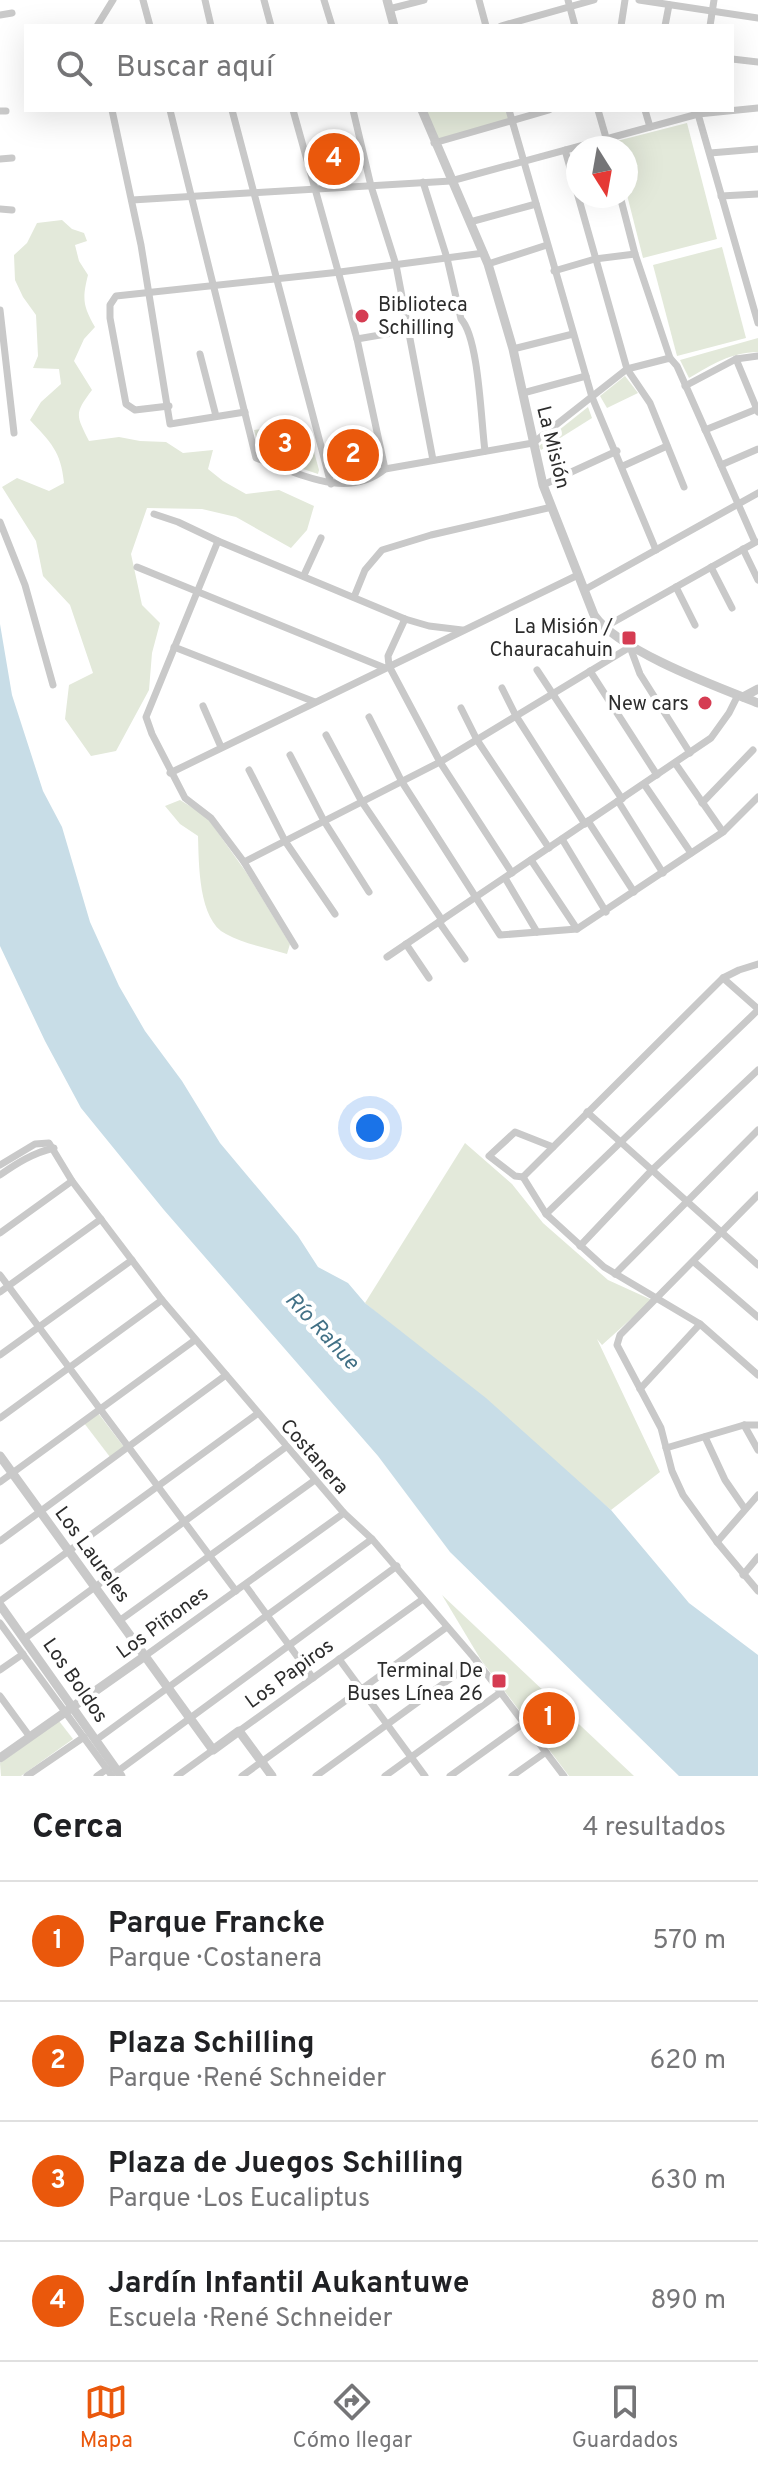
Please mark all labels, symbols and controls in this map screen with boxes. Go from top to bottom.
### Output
search box [24,24,734,112]
icon: search [52,46,96,90]
text: Buscar aquí [116,50,274,87]
pin: 4 [308,129,360,189]
north arrow [566,136,638,208]
place label: Biblioteca Schilling [378,293,468,342]
marker: Biblioteca Schilling [353,307,371,325]
street label: La Misión [529,403,575,492]
pin: 3 [259,415,311,475]
pin: 2 [327,425,379,485]
place label: La Misión / Chauracahuin [489,615,613,664]
marker: La Misión / Chauracahuin [620,629,638,647]
place label: New cars [608,692,689,718]
marker: New cars [696,694,714,712]
your location [350,1108,390,1148]
water label: Río Rahue [278,1287,364,1377]
street label: Costanera [274,1414,353,1500]
street label: Los Laureles [48,1502,135,1608]
street label: Los Piñones [112,1581,214,1666]
street label: Los Boldos [36,1634,113,1729]
street label: Los Papiros [241,1634,340,1715]
place label: Terminal De Buses Línea 26 [347,1659,483,1708]
marker: Terminal De Buses Línea 26 [490,1672,508,1690]
pin: 1 [523,1688,575,1748]
text: Cerca [32,1807,123,1850]
text: 4 resultados [582,1812,726,1845]
text: Parque Francke [108,1906,325,1943]
text: 1 [53,1925,63,1958]
text: 570 m [652,1925,726,1958]
text: Parque · Costanera [108,1943,322,1976]
text: Plaza Schilling [108,2026,315,2063]
text: 2 [50,2045,66,2078]
text: 620 m [650,2045,726,2078]
text: Parque · René Schneider [108,2063,386,2096]
text: Plaza de Juegos Schilling [108,2146,464,2183]
text: 3 [50,2165,66,2198]
text: 630 m [650,2165,726,2198]
text: Parque · Los Eucaliptus [108,2183,370,2216]
text: Jardín Infantil Aukantuwe [108,2266,469,2303]
text: 4 [50,2285,66,2318]
text: 890 m [650,2285,726,2318]
text: Escuela · René Schneider [108,2303,393,2336]
tab: Mapa [80,2380,133,2455]
tab: Cómo llegar [292,2380,412,2455]
tab: Guardados [572,2380,678,2455]

